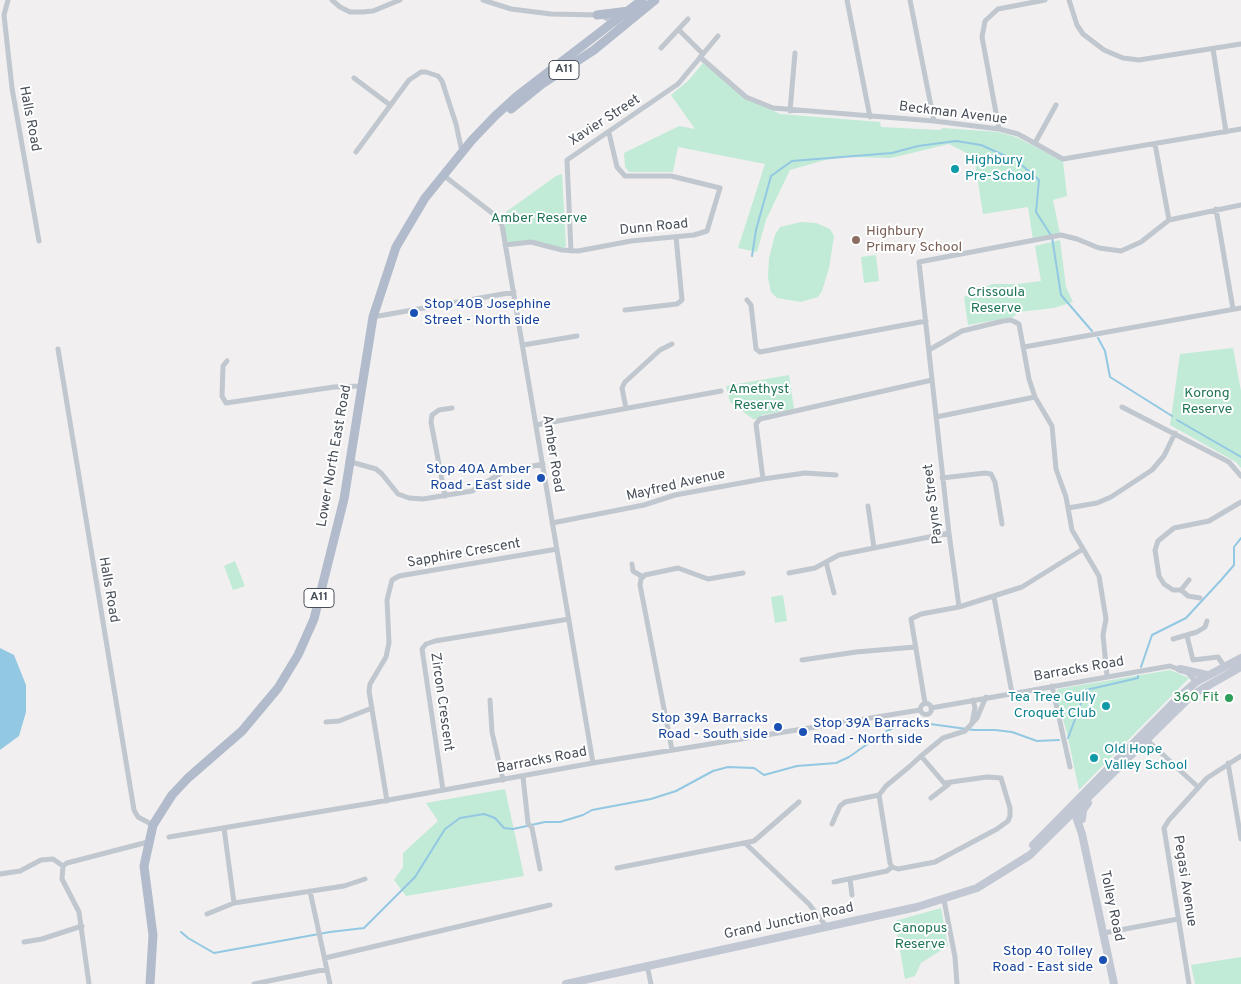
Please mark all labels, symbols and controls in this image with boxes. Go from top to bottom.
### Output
road number: A11 [549,60,579,80]
street label: Halls Road [14,85,44,153]
street label: Xavier Street [566,92,644,150]
street label: Beckman Avenue [898,99,1008,129]
place label: Highbury Pre-School [965,153,1035,186]
marker: Highbury Pre-School [949,163,961,175]
park label: Amber Reserve [491,211,587,227]
street label: Dunn Road [619,216,689,240]
place label: Highbury Primary School [866,224,962,256]
marker: Highbury Primary School [850,234,862,246]
park label: Crissoula Reserve [967,285,1025,318]
place label: Stop 40B Josephine Street - North side [424,297,551,330]
marker: Stop 40B Josephine Street - North side [408,307,420,319]
park label: Amethyst Reserve [729,382,789,414]
street label: Lower North East Road [314,383,356,529]
park label: Korong Reserve [1182,386,1232,418]
street label: Amber Road [538,414,566,494]
place label: Stop 40A Amber Road - East side [426,462,531,494]
street label: Payne Street [921,463,947,545]
street label: Mayfred Avenue [625,466,727,506]
marker: Stop 40A Amber Road - East side [535,472,547,484]
street label: Sapphire Crescent [406,536,522,572]
street label: Halls Road [94,556,122,624]
road number: A11 [304,588,334,608]
street label: Zircon Crescent [426,652,456,752]
street label: Barracks Road [1033,654,1125,686]
place label: Tea Tree Gully Croquet Club [1008,690,1096,722]
place label: 360 Fit [1173,690,1219,706]
marker: 360 Fit [1223,692,1235,704]
marker: Tea Tree Gully Croquet Club [1100,700,1112,712]
place label: Stop 39A Barracks Road - South side [651,711,768,744]
place label: Stop 39A Barracks Road - North side [813,716,930,749]
marker: Stop 39A Barracks Road - South side [772,721,784,733]
marker: Stop 39A Barracks Road - North side [797,726,809,738]
place label: Old Hope Valley School [1104,742,1188,774]
street label: Barracks Road [496,744,588,778]
marker: Old Hope Valley School [1088,752,1100,764]
street label: Pegasi Avenue [1168,834,1200,928]
street label: Tolley Road [1095,869,1127,943]
street label: Grand Junction Road [723,900,855,944]
park label: Canopus Reserve [893,921,947,954]
place label: Stop 40 Tolley Road - East side [992,944,1093,976]
marker: Stop 40 Tolley Road - East side [1097,954,1109,966]

